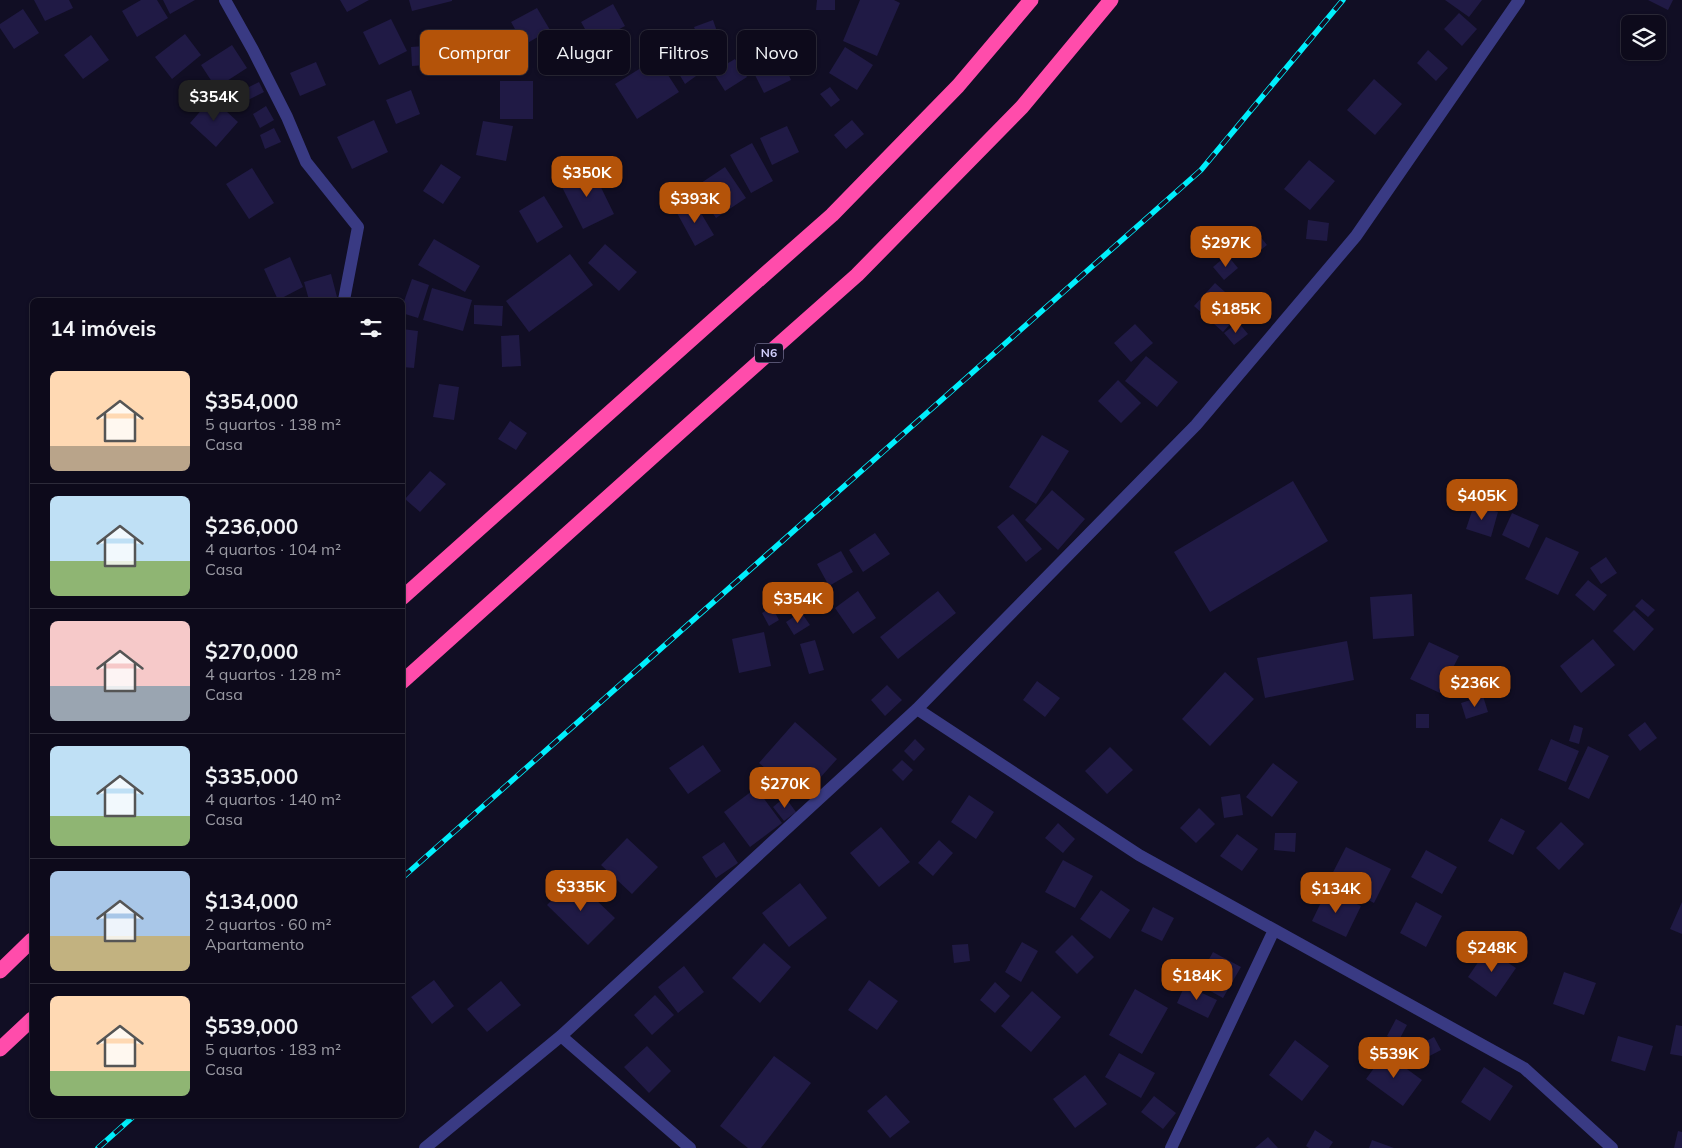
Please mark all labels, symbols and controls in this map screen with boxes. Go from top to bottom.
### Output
map controls [1621,15,1666,60]
button: layers [1621,15,1666,60]
chip: Comprar [420,30,528,75]
chip: Alugar [538,30,630,75]
chip: Filtros [640,30,727,75]
chip: Novo [737,30,816,75]
pin: $354K [179,80,249,122]
text: $354K [189,86,239,106]
pin: $350K [552,156,622,198]
text: $350K [562,162,612,182]
pin: $393K [660,182,730,224]
text: $393K [670,188,720,208]
pin: $297K [1191,226,1261,268]
text: $297K [1201,232,1251,252]
pin: $185K [1201,292,1271,334]
text: $185K [1211,298,1261,318]
icon: filters [357,314,385,342]
text: 14 imóveis [50,315,156,341]
road number: N6 [755,343,783,362]
text: $354,000 [205,388,298,414]
icon: home [90,391,150,451]
text: 5 quartos · 138 m² [205,414,341,434]
text: Casa [205,434,243,454]
pin: $405K [1447,478,1517,521]
text: $405K [1457,485,1507,505]
text: $236,000 [205,513,298,539]
icon: home [90,516,150,576]
text: 4 quartos · 104 m² [205,539,341,559]
text: Casa [205,559,243,579]
pin: $354K [763,582,833,624]
text: $354K [773,588,823,608]
text: $270,000 [205,638,298,664]
icon: home [90,641,150,701]
text: 4 quartos · 128 m² [205,664,341,684]
pin: $236K [1440,666,1510,708]
text: $236K [1450,672,1500,692]
text: Casa [205,684,243,704]
text: $335,000 [205,763,298,789]
icon: home [90,766,150,826]
pin: $270K [750,766,820,809]
text: $270K [760,773,810,793]
text: 4 quartos · 140 m² [205,789,341,809]
text: Casa [205,809,243,829]
pin: $335K [546,870,616,912]
pin: $134K [1301,872,1371,914]
text: $335K [556,876,606,896]
text: $134K [1311,878,1361,898]
text: $134,000 [205,888,298,914]
icon: home [90,891,150,951]
text: 2 quartos · 60 m² [205,914,332,934]
pin: $248K [1457,930,1527,973]
text: Apartamento [205,934,304,954]
text: $248K [1467,937,1517,957]
pin: $184K [1162,958,1232,1001]
text: $184K [1172,965,1222,985]
text: $539,000 [205,1013,298,1039]
icon: home [90,1016,150,1076]
pin: $539K [1359,1036,1429,1079]
text: 5 quartos · 183 m² [205,1039,341,1059]
text: $539K [1369,1043,1419,1063]
text: Casa [205,1059,243,1079]

